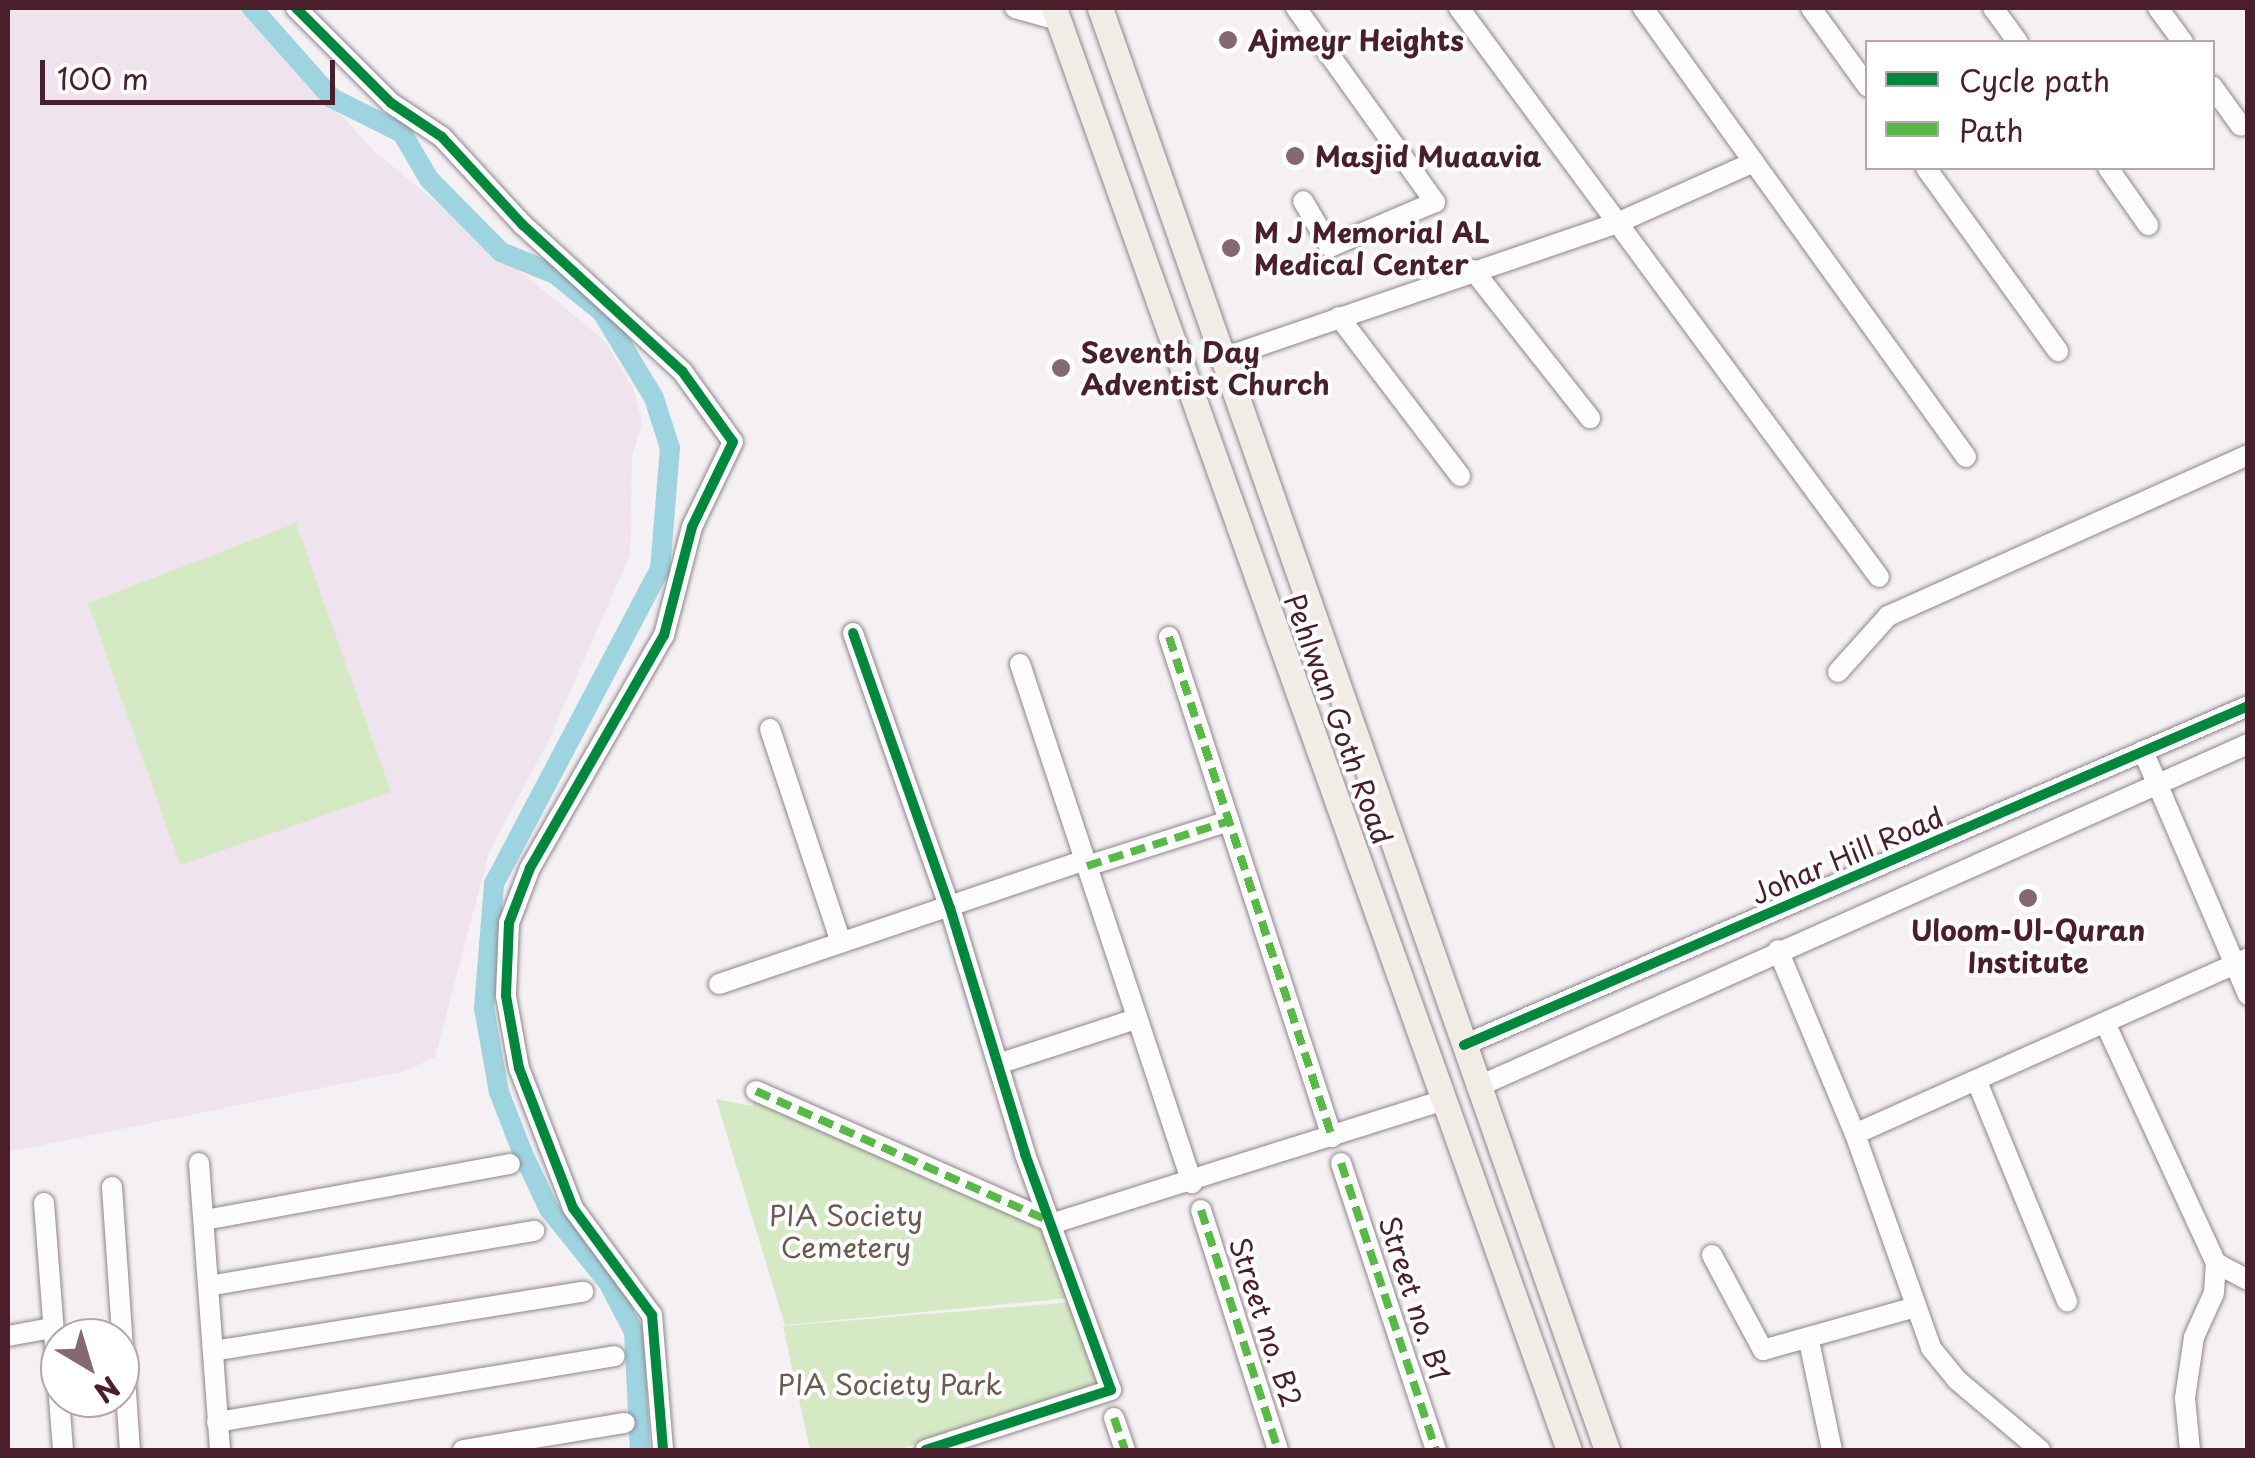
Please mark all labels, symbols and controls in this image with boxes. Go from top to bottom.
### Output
place label: Ajmeyr Heights [1248,23,1465,57]
marker: Ajmeyr Heights [1217,29,1239,51]
scale bar [45,40,340,102]
legend [1865,40,2215,170]
text: 100 m [57,55,149,100]
text: Cycle path [1959,57,2110,102]
text: Path [1959,107,2024,152]
place label: Masjid Muaavia [1315,139,1542,173]
marker: Masjid Muaavia [1284,145,1306,167]
place label: M J Memorial AL Medical Center [1254,215,1496,281]
marker: M J Memorial AL Medical Center [1218,235,1244,261]
place label: Seventh Day Adventist Church [1081,335,1329,401]
marker: Seventh Day Adventist Church [1050,357,1072,379]
street label: Pehlwan Goth Road [1278,589,1400,849]
street label: Johar Hill Road [1745,799,1949,911]
marker: Uloom-Ul-Quran Institute [2017,887,2039,909]
place label: Uloom-Ul-Quran Institute [1911,913,2145,979]
park label: PIA Society Cemetery [768,1198,924,1264]
street label: Street no. B1 [1372,1211,1458,1385]
street label: Street no. B2 [1223,1232,1309,1412]
north arrow [40,1318,140,1418]
text: N [86,1367,130,1414]
park label: PIA Society Park [777,1367,1003,1401]

